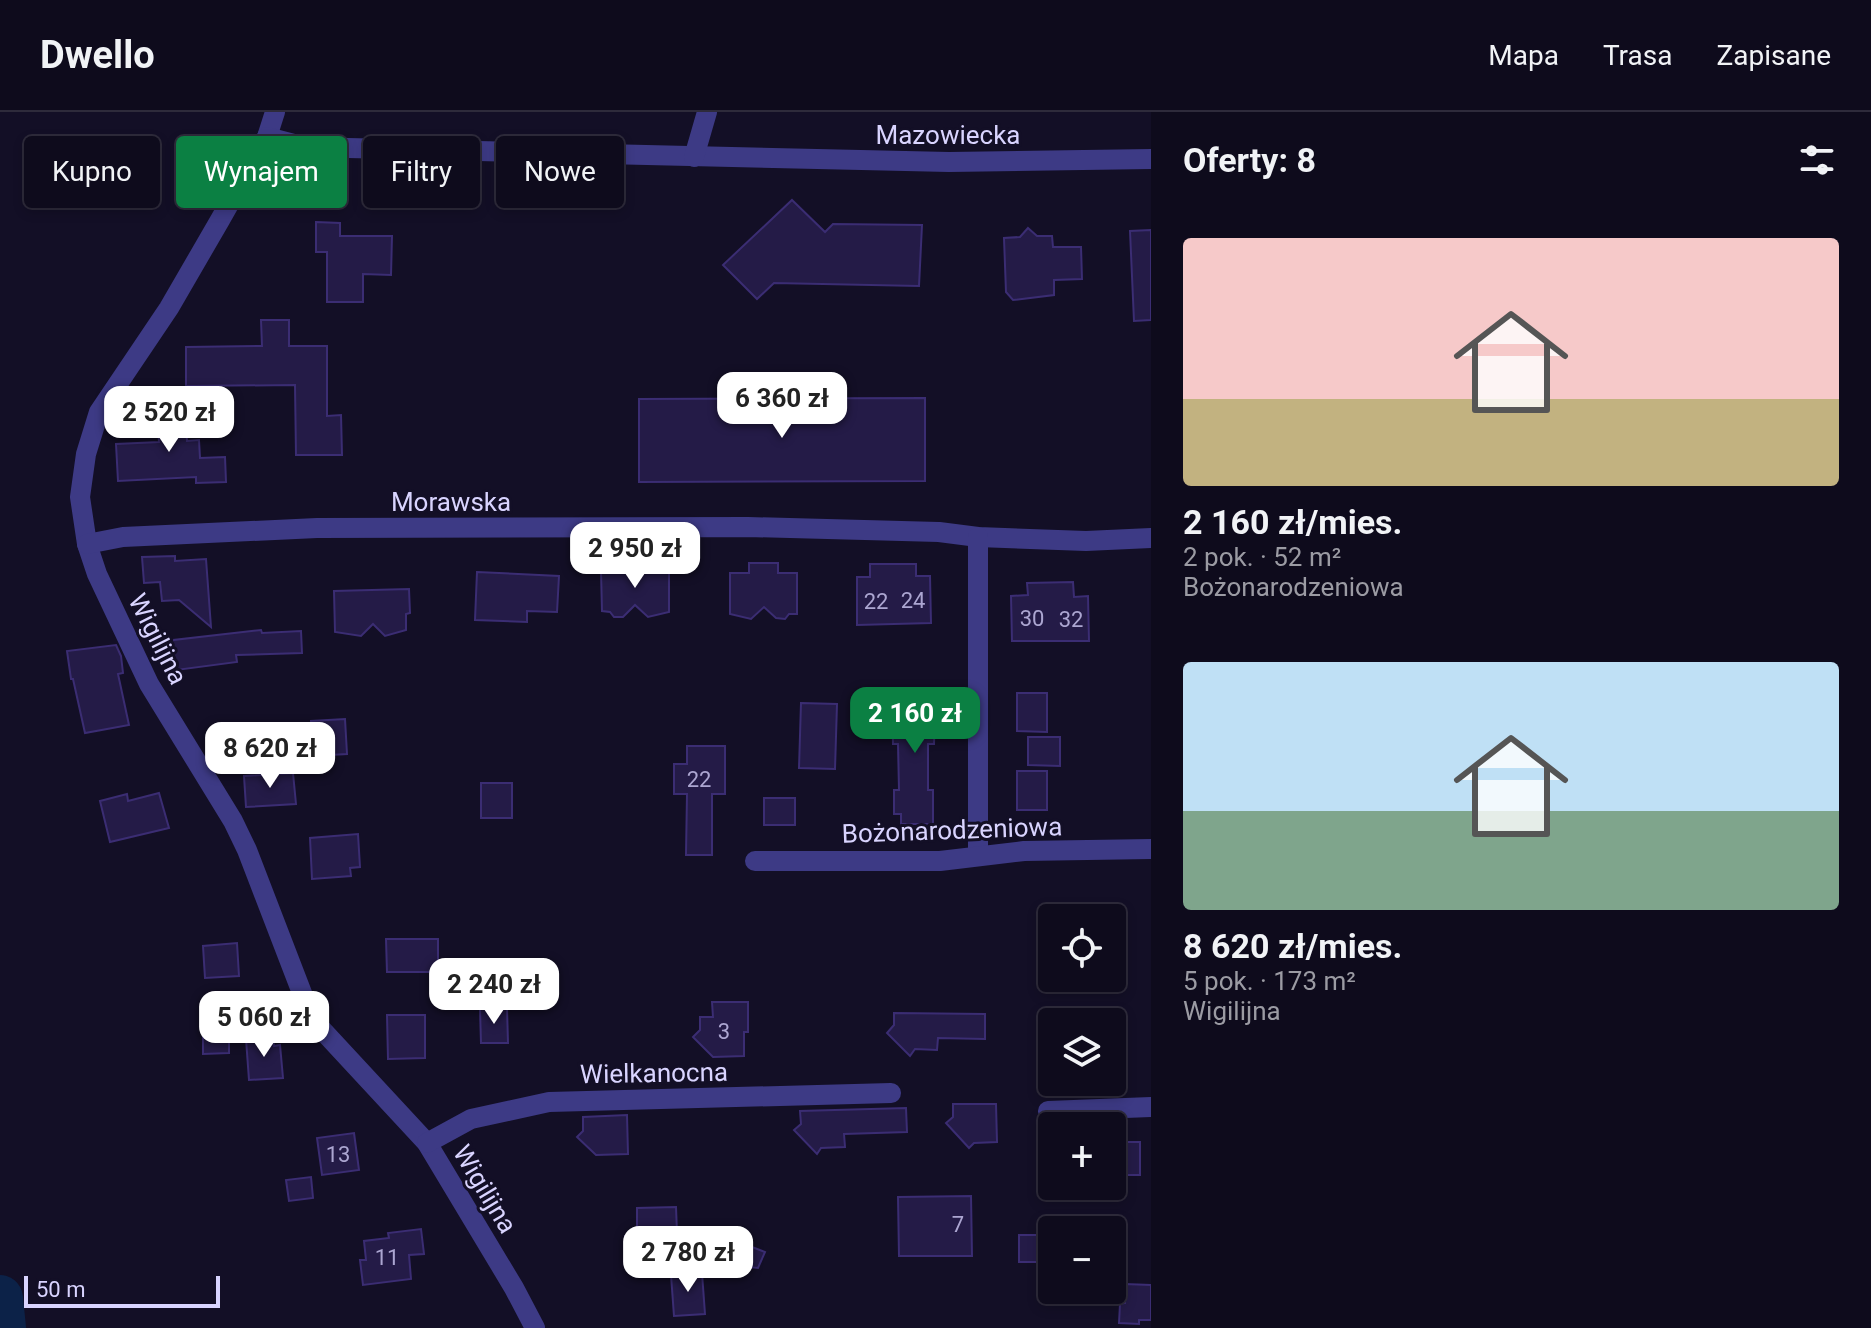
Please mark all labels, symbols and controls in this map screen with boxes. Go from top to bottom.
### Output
text: Dwello [40,33,155,77]
text: Mapa [1488,39,1559,72]
text: Trasa [1603,39,1672,72]
text: Zapisane [1716,39,1831,72]
street label: Mazowiecka [876,120,1020,150]
chip: Kupno [24,136,160,208]
chip: Wynajem [176,136,347,208]
chip: Filtry [363,136,480,208]
chip: Nowe [496,136,624,208]
icon: filters [1795,138,1839,182]
text: Oferty: 8 [1183,140,1316,180]
icon: home [1439,290,1583,434]
pin: 6 360 zł [699,372,865,440]
text: 6 360 zł [735,383,829,413]
pin: 2 520 zł [86,386,252,454]
text: 2 520 zł [122,397,216,427]
street label: Morawska [391,487,511,517]
text: 2 160 zł/mies. [1183,502,1402,542]
pin: 2 950 zł [552,522,718,590]
text: 2 950 zł [588,533,682,563]
text: 2 pok. · 52 m² [1183,542,1341,572]
text: Bożonarodzeniowa [1183,572,1404,602]
house number: 24 [901,588,925,613]
street label: Wigilijna [122,589,194,689]
house number: 22 [864,589,888,614]
house number: 30 [1020,606,1044,631]
house number: 32 [1059,607,1083,632]
pin: 2 160 zł [832,687,998,755]
text: 2 160 zł [868,698,962,728]
icon: home [1439,714,1583,858]
pin: 8 620 zł [187,722,353,790]
text: 8 620 zł [223,733,317,763]
house number: 22 [687,767,711,792]
street label: Bożonarodzeniowa [841,811,1063,849]
map controls [1038,904,1126,1304]
button: locate [1038,904,1126,992]
text: 8 620 zł/mies. [1183,926,1402,966]
pin: 2 240 zł [411,958,577,1026]
text: 5 pok. · 173 m² [1183,966,1356,996]
text: 2 240 zł [447,969,541,999]
pin: 5 060 zł [181,991,347,1059]
text: Wigilijna [1183,996,1281,1026]
text: 5 060 zł [217,1002,311,1032]
button: layers [1038,1008,1126,1096]
house number: 3 [718,1019,730,1044]
street label: Wielkanocna [580,1057,728,1089]
button: + [1038,1112,1126,1200]
street label: Wigilijna [447,1139,523,1239]
house number: 13 [326,1142,350,1167]
house number: 7 [952,1212,964,1237]
button: − [1038,1216,1126,1304]
pin: 2 780 zł [605,1226,771,1294]
text: 2 780 zł [641,1237,735,1267]
house number: 11 [375,1245,399,1270]
scale bar [24,1272,220,1308]
text: 50 m [36,1277,85,1302]

